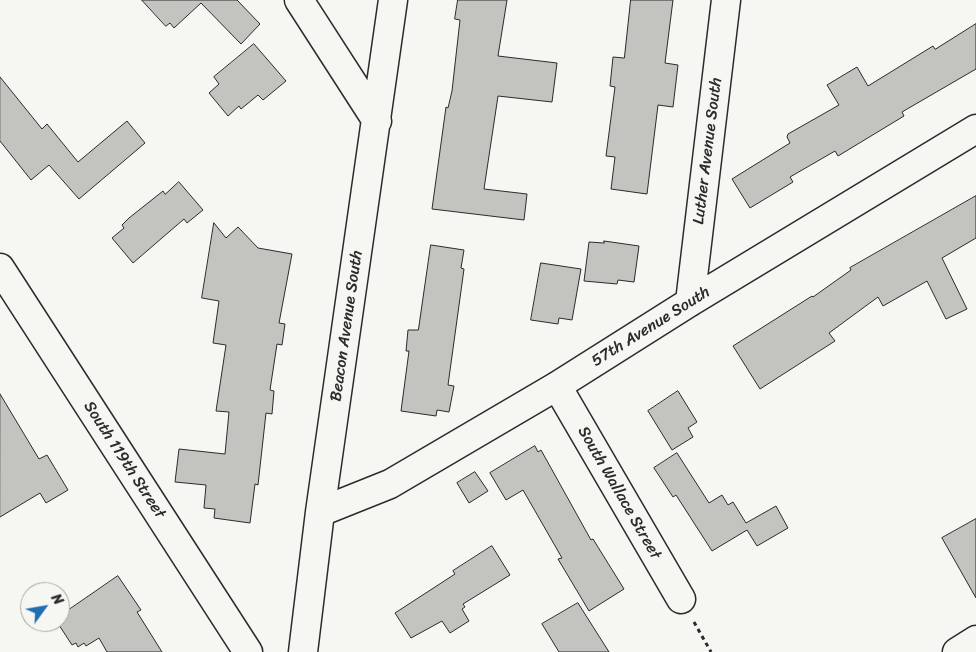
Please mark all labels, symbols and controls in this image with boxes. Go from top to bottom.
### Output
street label: Luther Avenue South [689,77,727,225]
street label: Beacon Avenue South [327,249,367,403]
street label: 57th Avenue South [588,283,714,371]
street label: South 119th Street [79,398,169,522]
street label: South Wallace Street [573,423,665,563]
north arrow [20,582,70,632]
text: N [44,589,70,610]

